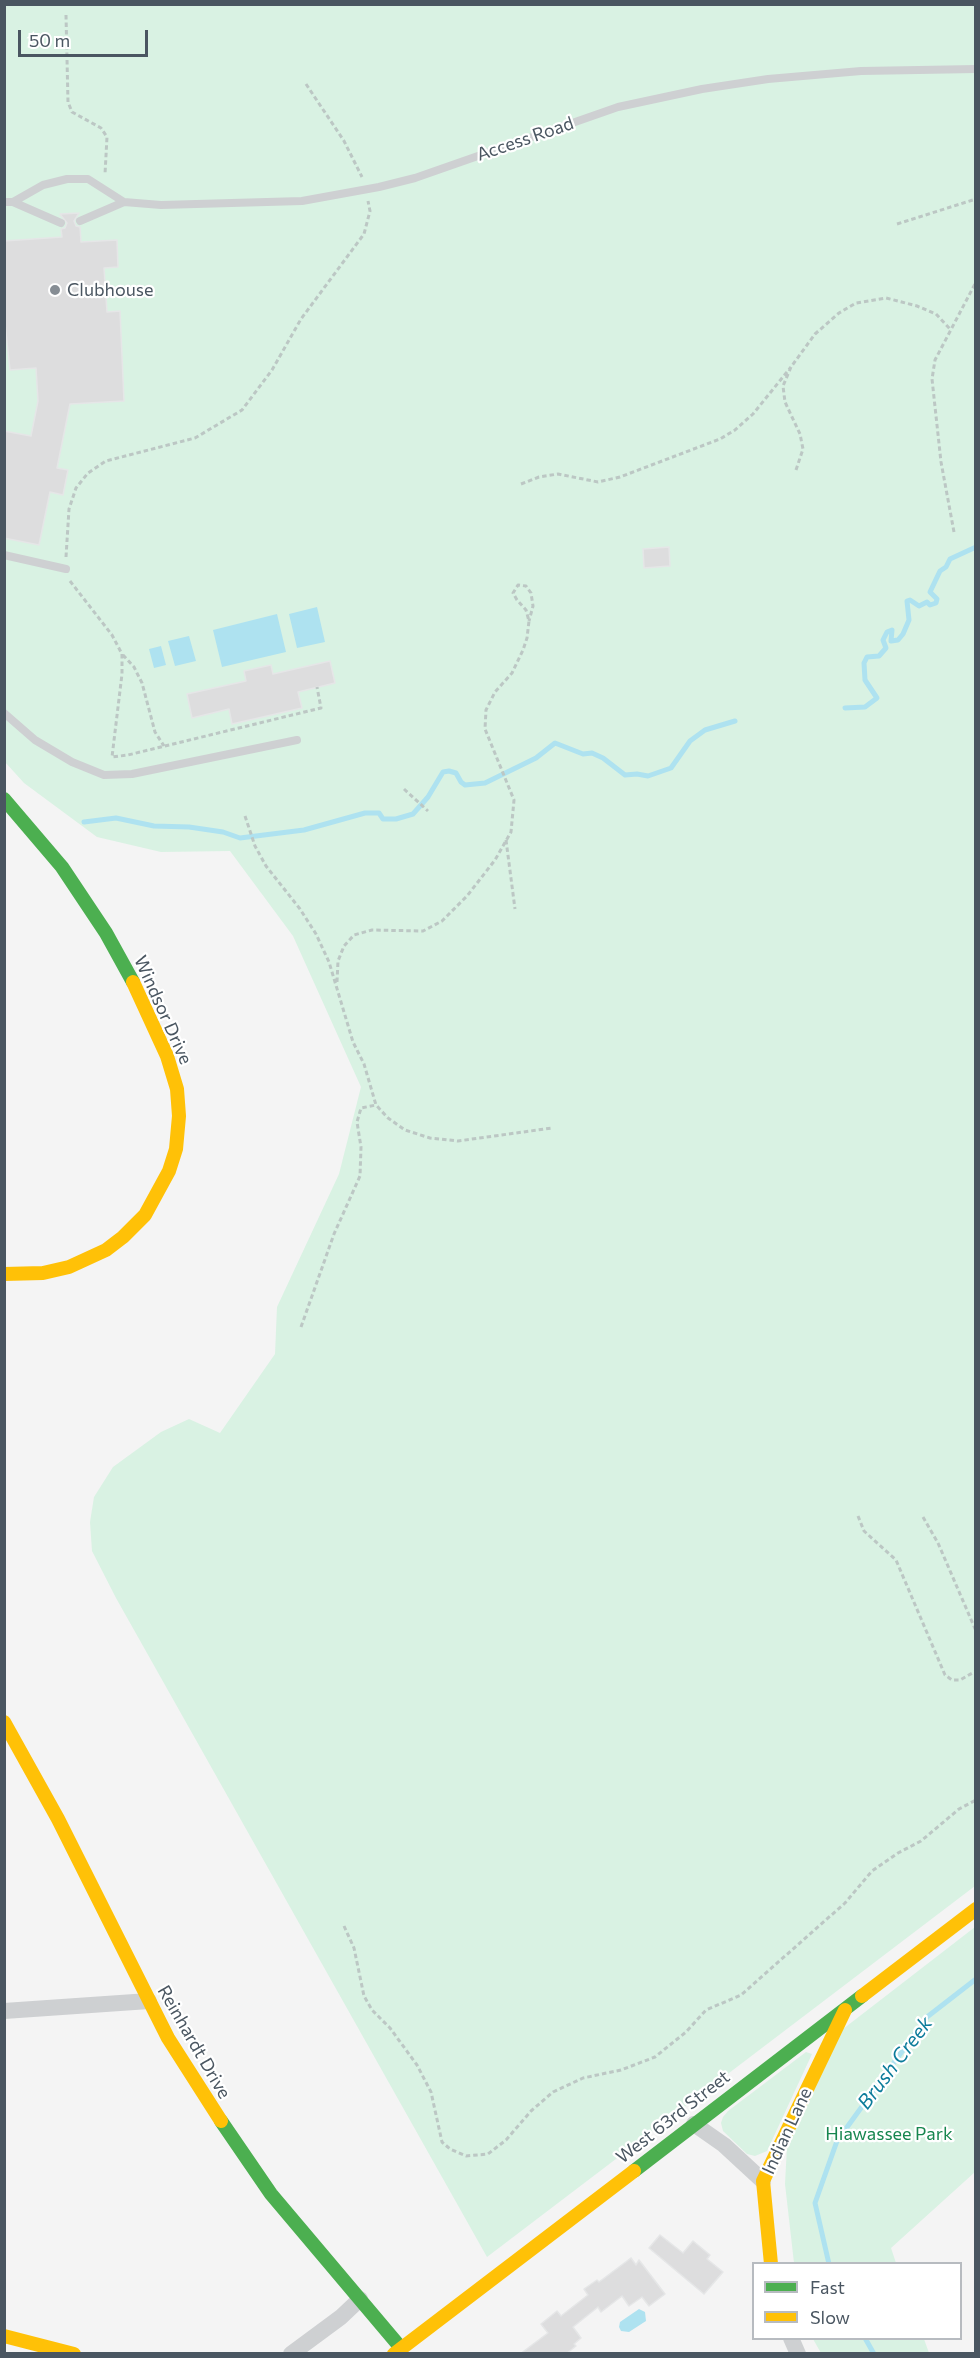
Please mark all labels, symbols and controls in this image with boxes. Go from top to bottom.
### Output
scale bar [21,18,152,56]
text: 50 m [29,29,70,51]
street label: Access Road [474,112,576,166]
place label: Clubhouse [67,279,153,301]
marker: Clubhouse [48,283,62,297]
street label: Windsor Drive [129,952,197,1068]
street label: Reinhardt Drive [153,1982,235,2102]
water label: Brush Creek [852,2012,938,2114]
street label: West 63rd Street [612,2066,734,2168]
street label: Indian Lane [758,2084,816,2178]
park label: Hiawassee Park [825,2123,953,2145]
legend [752,2262,962,2340]
text: Fast [810,2276,845,2298]
text: Slow [810,2306,850,2328]

